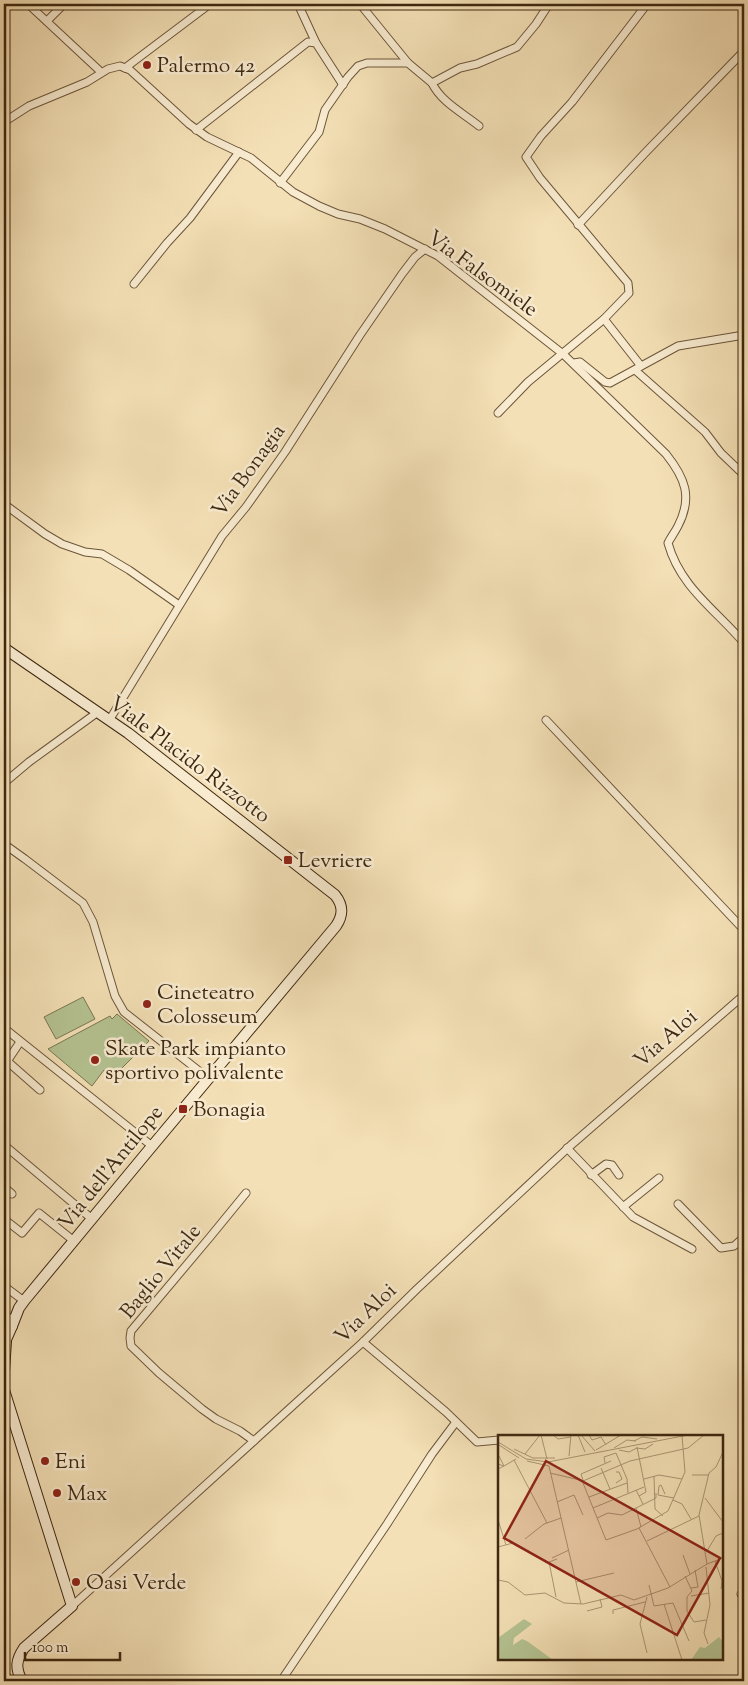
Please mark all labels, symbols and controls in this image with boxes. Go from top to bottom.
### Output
place label: Palermo 42 [157,52,255,82]
marker: Palermo 42 [141,59,153,71]
street label: Via Falsomiele [420,224,544,325]
street label: Via Bonagia [206,418,294,524]
street label: Viale Placido Rizzotto [102,690,276,831]
place label: Levriere [298,847,372,877]
marker: Levriere [282,854,294,866]
place label: Cineteatro Colosseum [157,979,258,1033]
marker: Cineteatro Colosseum [141,998,153,1010]
street label: Via Aloi [628,1003,705,1076]
place label: Skate Park impianto sportivo polivalente [105,1035,286,1089]
marker: Skate Park impianto sportivo polivalente [89,1054,101,1066]
place label: Bonagia [193,1096,266,1126]
street label: Via dell'Antilope [52,1100,171,1237]
marker: Bonagia [177,1103,189,1115]
street label: Baglio Vitale [114,1218,209,1326]
street label: Via Aloi [329,1277,404,1352]
inset map [498,1435,723,1660]
place label: Eni [55,1448,86,1478]
marker: Eni [39,1455,51,1467]
place label: Max [67,1480,108,1510]
marker: Max [51,1487,63,1499]
place label: Oasi Verde [86,1569,186,1599]
marker: Oasi Verde [70,1576,82,1588]
scale bar [25,1630,120,1662]
text: 100 m [32,1638,69,1659]

